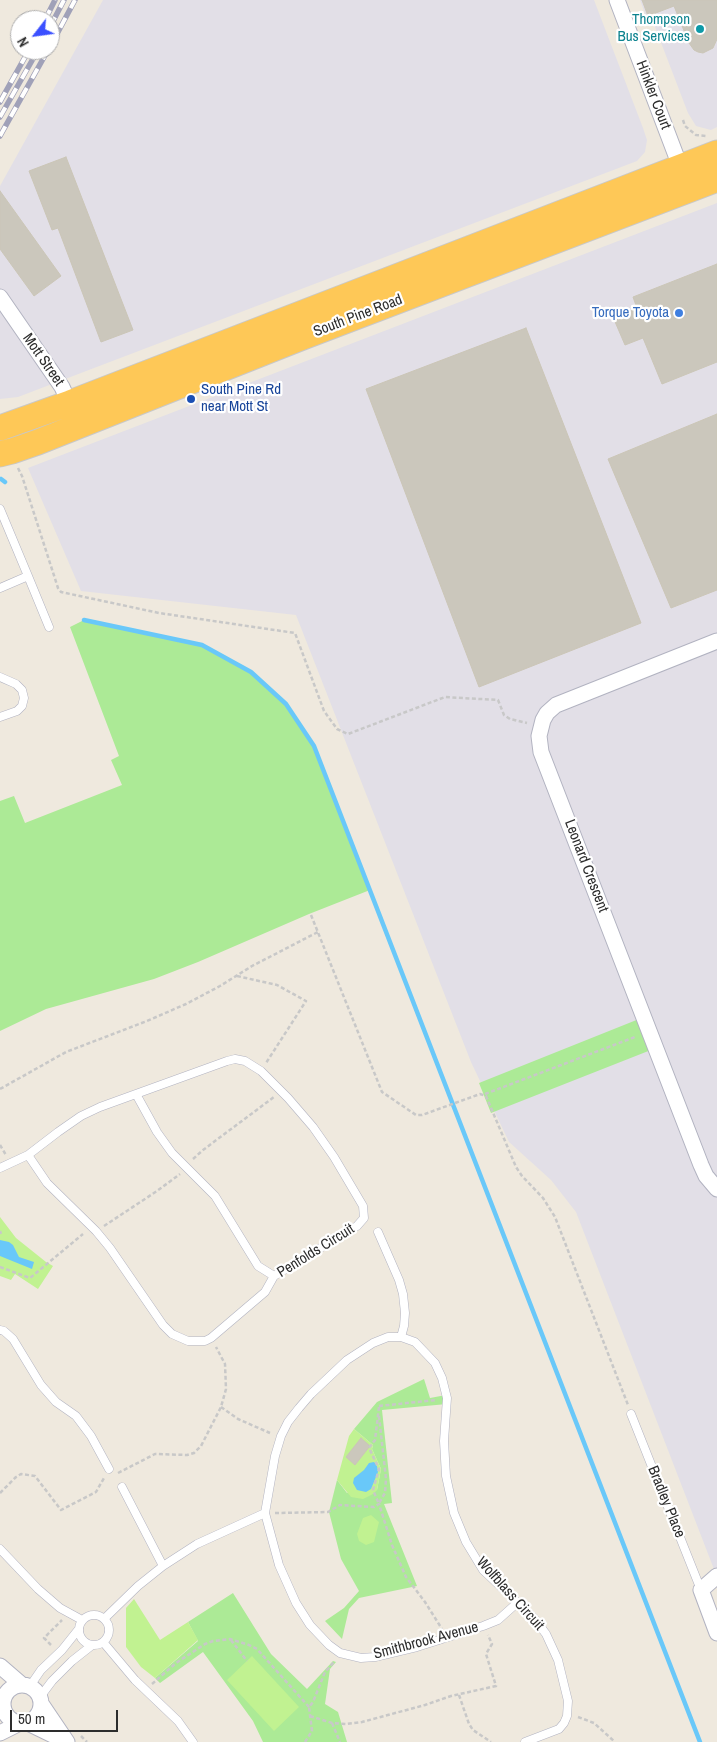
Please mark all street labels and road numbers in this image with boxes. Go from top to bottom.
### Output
street label: Hinkler Court [632,58,674,132]
street label: South Pine Road [311,291,405,341]
street label: Mott Street [18,330,68,390]
street label: Leonard Crescent [560,817,612,915]
street label: Penfolds Circuit [274,1220,358,1282]
street label: Bradley Place [643,1463,689,1541]
street label: Wolfblass Circuit [472,1554,548,1634]
street label: Smithbrook Avenue [372,1618,480,1664]

